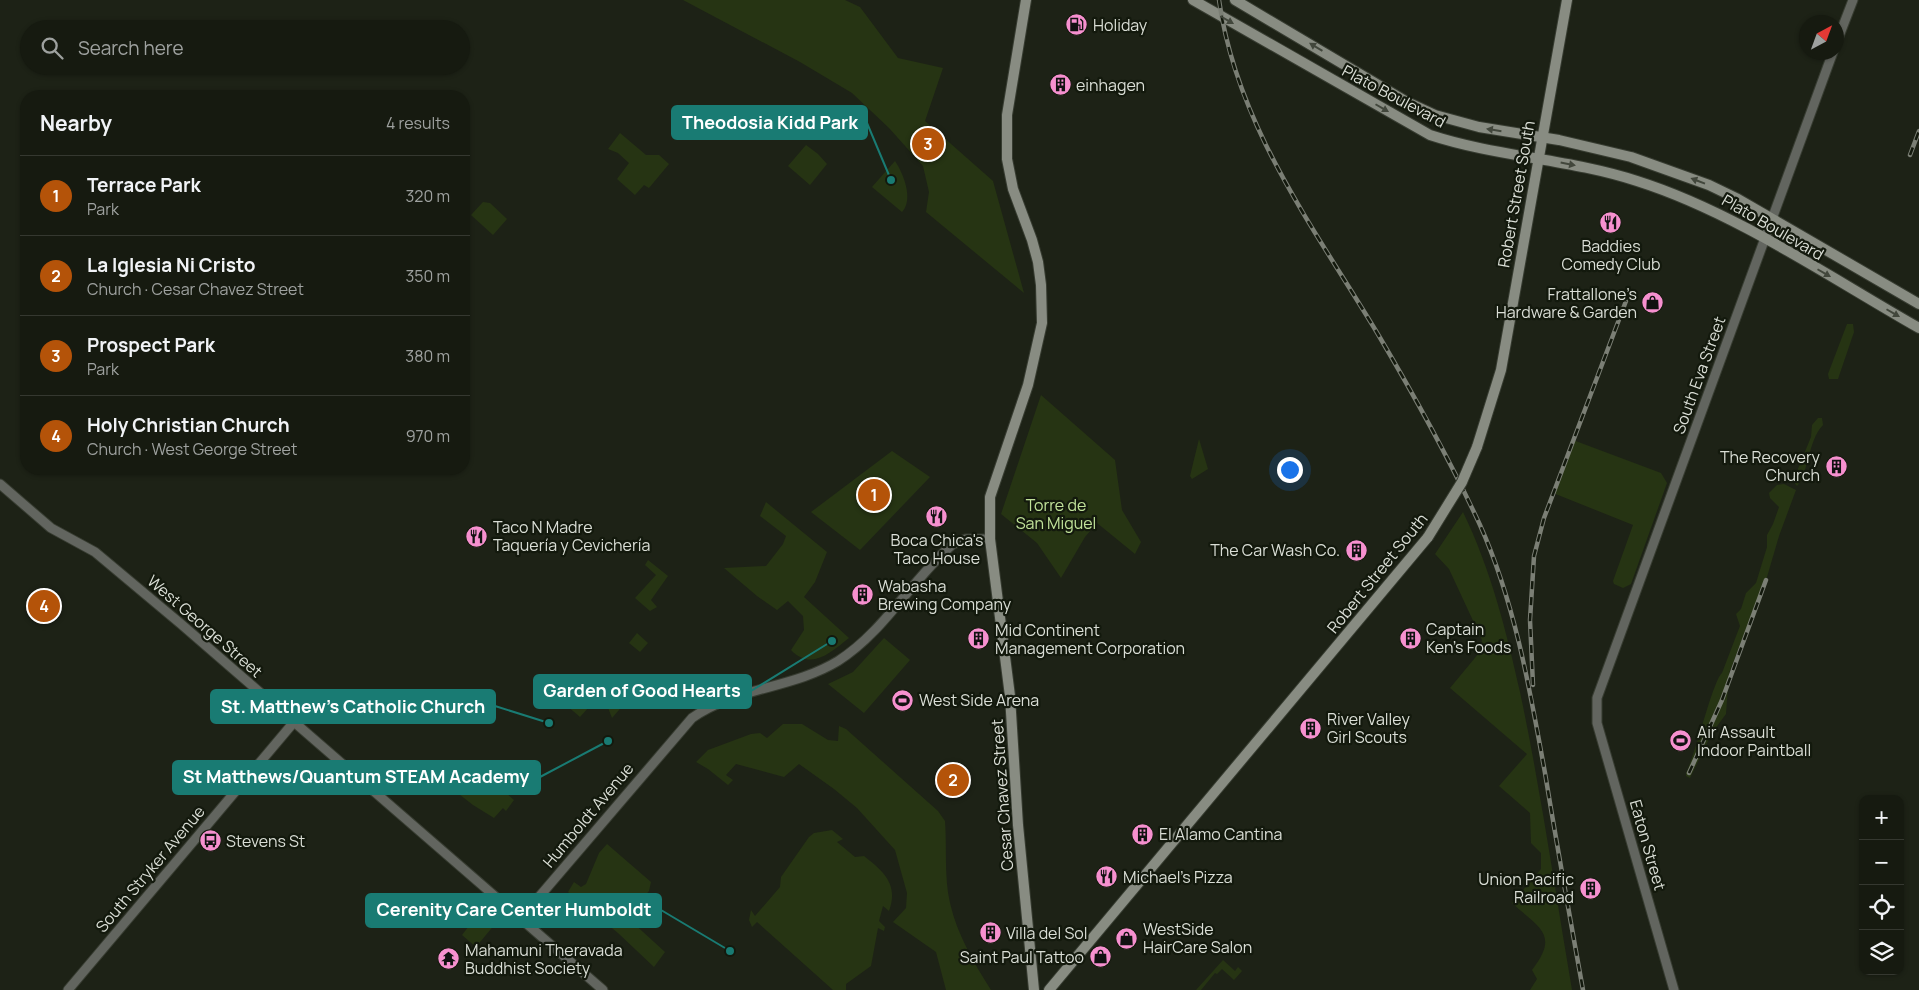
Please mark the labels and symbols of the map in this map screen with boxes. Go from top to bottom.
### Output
fuel station icon: Holiday [1065,13,1089,37]
place label: Holiday [1093,14,1148,36]
north arrow [1799,15,1844,60]
one-way arrow [1220,16,1235,24]
one-way arrow [1310,43,1323,52]
street label: Plato Boulevard [1338,59,1450,133]
building icon: einhagen [1048,73,1072,97]
place label: einhagen [1076,74,1145,96]
one-way arrow [1375,104,1389,113]
callout: Theodosia Kidd Park [672,106,867,139]
text: Theodosia Kidd Park [682,110,859,134]
street label: Robert Street South [1492,119,1540,269]
pin: 3 [912,125,944,163]
one-way arrow [1485,125,1501,133]
one-way arrow [1561,160,1577,168]
one-way arrow [1690,176,1705,184]
street label: Plato Boulevard [1718,189,1828,265]
restaurant icon: Baddies Comedy Club [1599,210,1623,234]
place label: Baddies Comedy Club [1561,235,1661,275]
one-way arrow [1817,269,1830,278]
place label: Frattallone’s Hardware & Garden [1496,283,1637,323]
shop icon: Frattallone’s Hardware & Garden [1641,291,1665,315]
one-way arrow [1887,309,1900,318]
street label: South Eva Street [1667,313,1731,437]
place label: The Recovery Church [1720,446,1821,486]
building icon: The Recovery Church [1824,454,1848,478]
your location [1277,457,1303,483]
pin: 1 [858,476,890,514]
park label: Torre de San Miguel [1016,494,1096,534]
restaurant icon: Boca Chica's Taco House [925,504,949,528]
street label: Robert Street South [1322,508,1432,638]
place label: Taco N Madre Taquería y Cevichería [493,516,650,556]
restaurant icon: Taco N Madre Taquería y Cevichería [465,524,489,548]
place label: Boca Chica's Taco House [891,529,983,569]
building icon: The Car Wash Co. [1344,538,1368,562]
place label: The Car Wash Co. [1210,539,1340,561]
street label: West George Street [143,570,267,682]
place label: Wabasha Brewing Company [878,575,1012,615]
building icon: Wabasha Brewing Company [850,583,874,607]
pin: 4 [28,587,60,625]
place label: Captain Ken's Foods [1426,618,1511,658]
place label: Mid Continent Management Corporation [995,619,1185,659]
building icon: Captain Ken's Foods [1398,626,1422,650]
building icon: Mid Continent Management Corporation [967,627,991,651]
callout: Garden of Good Hearts [534,675,751,708]
text: Garden of Good Hearts [543,678,741,702]
sports icon: West Side Arena [891,688,915,712]
place label: West Side Arena [919,689,1039,711]
callout: St. Matthew's Catholic Church [211,690,495,723]
text: St. Matthew's Catholic Church [221,694,485,718]
place label: River Valley Girl Scouts [1327,708,1410,748]
building icon: River Valley Girl Scouts [1299,716,1323,740]
street label: Cesar Chavez Street [986,718,1018,872]
place label: Air Assault Indoor Paintball [1697,721,1811,761]
sports icon: Air Assault Indoor Paintball [1669,729,1693,753]
street label: Humboldt Avenue [538,758,638,872]
callout: St Matthews/Quantum STEAM Academy [173,761,540,794]
pin: 2 [937,761,969,799]
text: St Matthews/Quantum STEAM Academy [183,764,529,788]
street label: Eaton Street [1625,797,1671,893]
street label: South Stryker Avenue [90,801,210,937]
building icon: El Alamo Cantina [1131,822,1155,846]
place label: El Alamo Cantina [1159,823,1282,845]
bus stop icon: Stevens St [198,829,222,853]
place label: Stevens St [226,830,305,852]
restaurant icon: Michael's Pizza [1095,865,1119,889]
place label: Michael's Pizza [1123,866,1233,888]
place label: Union Pacific Railroad [1478,868,1574,908]
building icon: Union Pacific Railroad [1578,876,1602,900]
callout: Cerenity Care Center Humboldt [366,894,661,927]
text: Cerenity Care Center Humboldt [377,897,651,921]
place label: WestSide HairCare Salon [1143,918,1252,958]
building icon: Villa del Sol [978,921,1002,945]
place label: Villa del Sol [1006,922,1087,944]
shop icon: WestSide HairCare Salon [1115,926,1139,950]
place label: Mahamuni Theravada Buddhist Society [465,939,623,979]
shop icon: Saint Paul Tattoo [1088,945,1112,969]
place label: Saint Paul Tattoo [960,946,1084,968]
temple icon: Mahamuni Theravada Buddhist Society [437,947,461,971]

